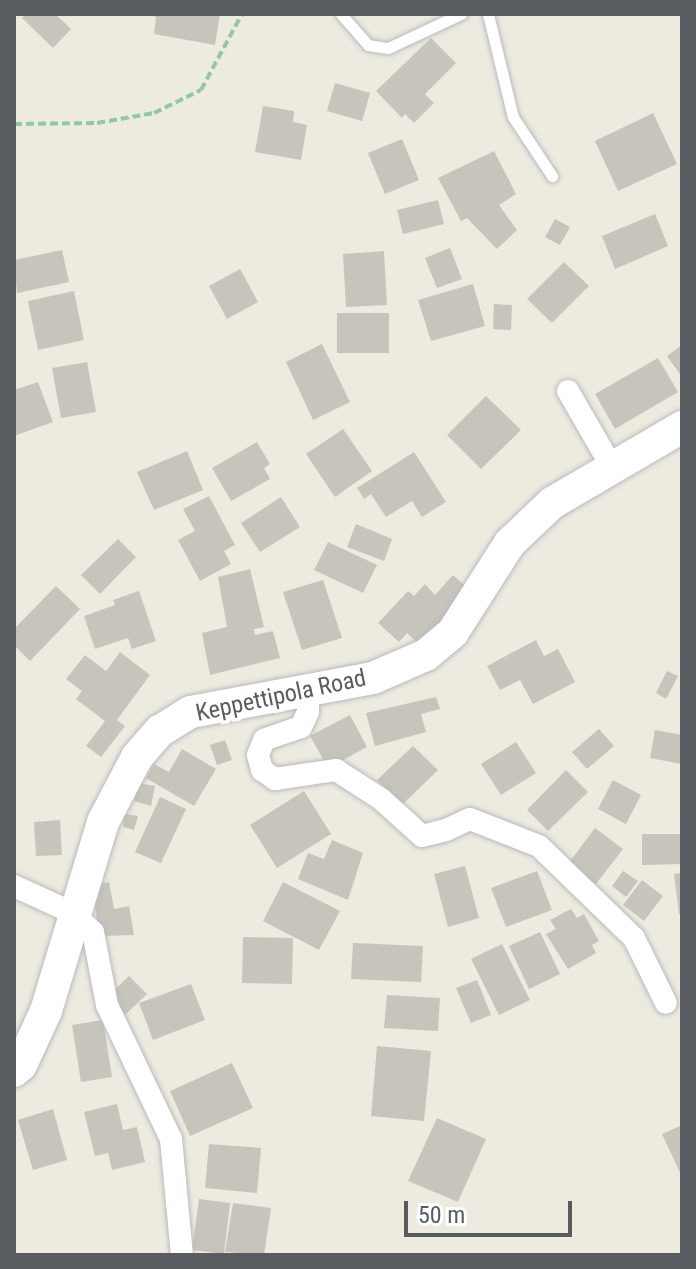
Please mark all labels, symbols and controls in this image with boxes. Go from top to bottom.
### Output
street label: Keppettipola Road [193,664,369,728]
scale bar [408,1185,576,1235]
text: 50 m [418,1201,465,1229]

